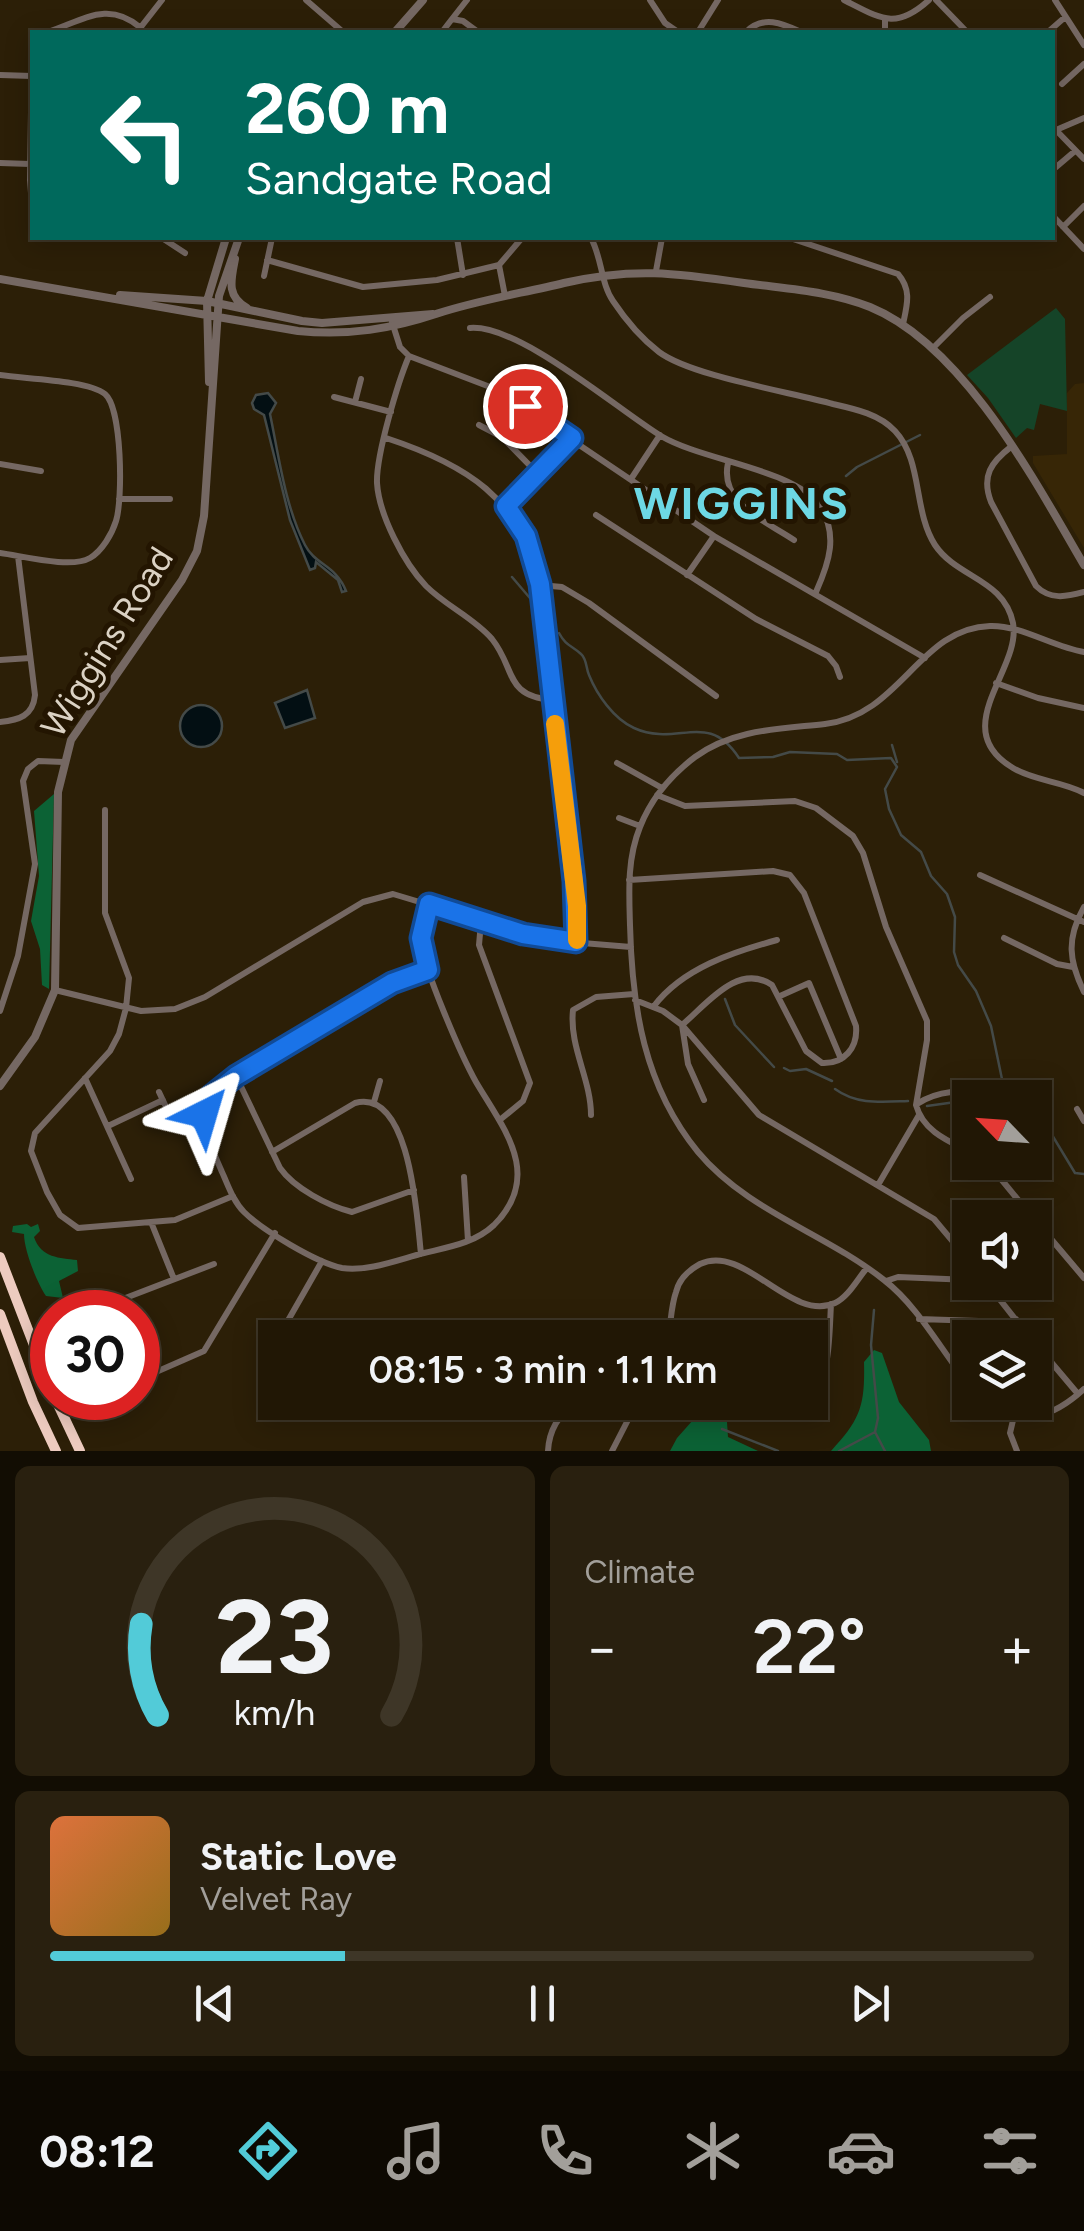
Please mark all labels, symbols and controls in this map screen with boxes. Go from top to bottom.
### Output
text: 260 m [245,66,449,151]
icon: left [80,70,210,200]
text: Sandgate Road [245,151,553,205]
pin [483,364,568,449]
icon: arrive [498,379,553,434]
district label: WIGGINS [634,476,850,530]
street label: Wiggins Road [32,539,182,745]
position arrow [152,1062,256,1166]
north arrow [952,1080,1052,1180]
map controls [952,1080,1052,1420]
button: sound [952,1200,1052,1300]
speed limit sign: 30 [30,1290,160,1420]
button: layers [952,1320,1052,1420]
text: 08:15 · 3 min · 1.1 km [369,1347,717,1393]
text: Climate [585,1553,695,1591]
text: 23 [216,1574,334,1699]
text: 22° [752,1602,866,1692]
text: − [585,1615,619,1681]
text: + [1000,1615,1034,1681]
text: km/h [234,1691,316,1734]
text: Static Love [200,1834,397,1880]
text: Velvet Ray [200,1880,352,1918]
icon: previous [187,1976,242,2031]
icon: pause [515,1976,570,2031]
icon: next [843,1976,898,2031]
icon: directions [233,2116,303,2186]
icon: music [381,2116,451,2186]
icon: phone [530,2116,600,2186]
icon: climate [678,2116,748,2186]
icon: car [826,2116,896,2186]
icon: filters [975,2116,1045,2186]
text: 08:12 [39,2124,154,2178]

